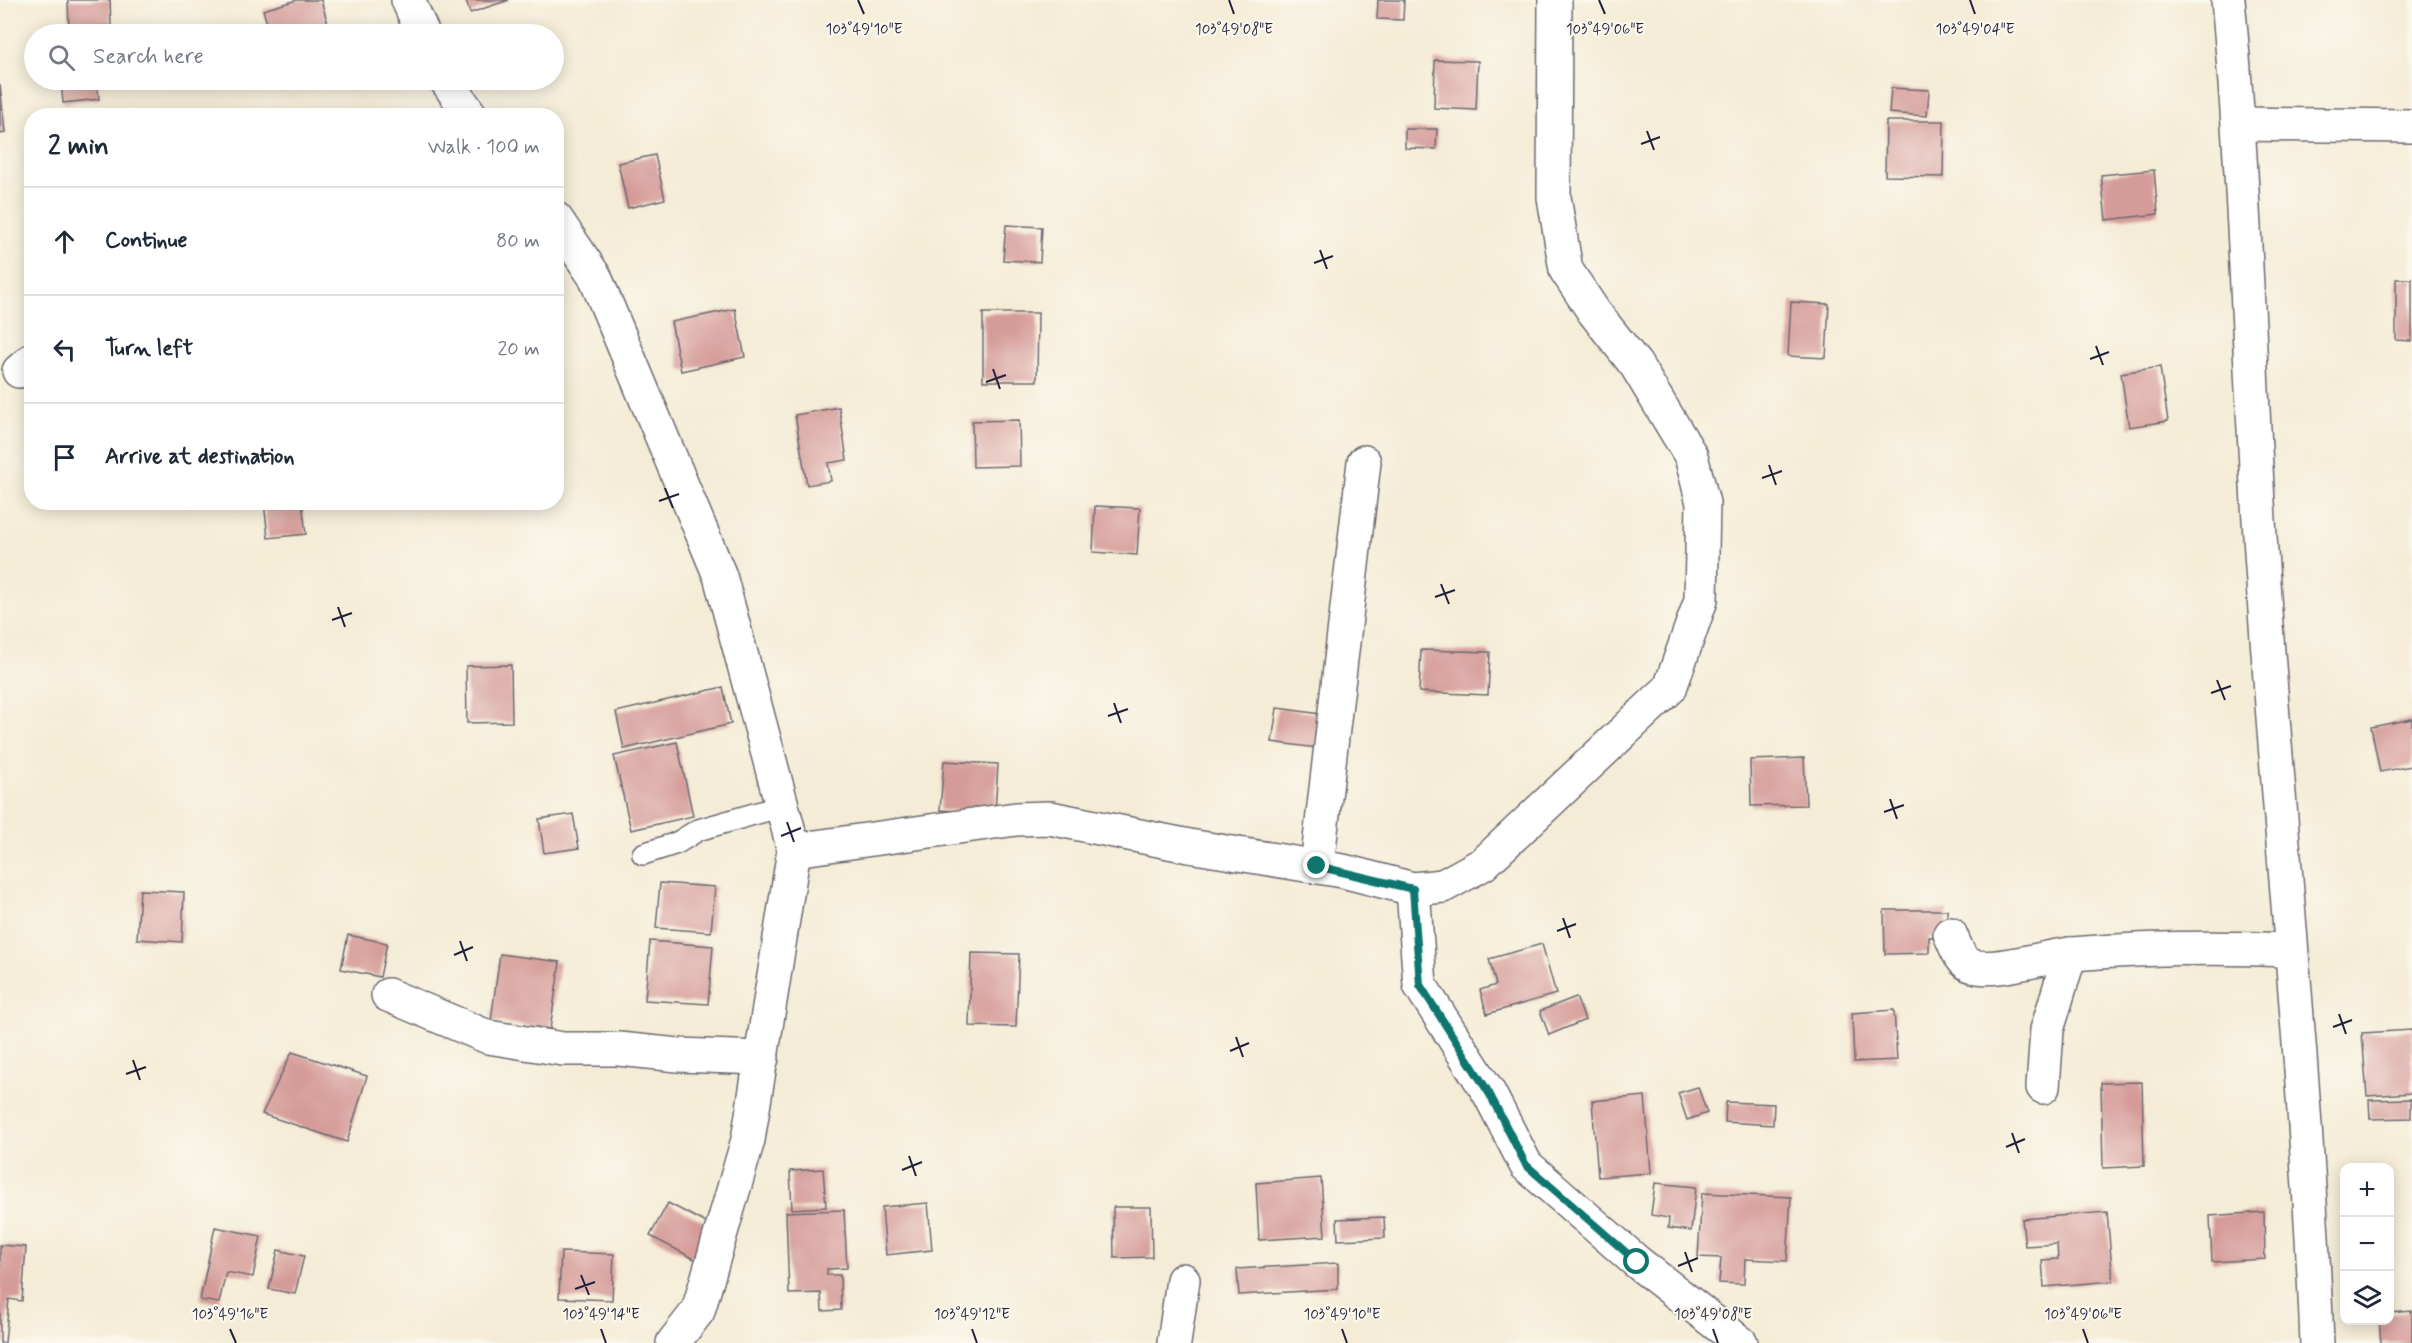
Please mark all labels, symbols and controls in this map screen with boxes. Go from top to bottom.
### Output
text: 103°49'10"E [826,20,903,40]
text: 103°49'08"E [1195,20,1273,40]
text: 103°49'06"E [1566,20,1644,40]
text: 103°49'04"E [1935,20,2015,40]
search box [24,24,564,90]
icon: search [45,41,78,74]
text: Search here [93,43,204,71]
text: 2 min [48,130,109,164]
text: Walk · 100 m [428,134,540,161]
icon: ahead [48,225,81,258]
text: Continue [105,227,187,255]
text: 80 m [496,228,540,255]
icon: left [48,333,81,366]
text: Turn left [105,335,193,363]
text: 20 m [497,336,540,363]
icon: arrive [48,441,81,474]
text: Arrive at destination [105,443,295,471]
route end [1303,852,1329,878]
map controls [2340,1163,2394,1325]
button: + [2340,1163,2394,1217]
button: − [2340,1217,2394,1271]
route start [1623,1248,1649,1274]
button: layers [2340,1271,2394,1325]
text: 103°49'16"E [192,1305,269,1325]
text: 103°49'14"E [562,1305,640,1325]
text: 103°49'12"E [934,1305,1010,1325]
text: 103°49'10"E [1304,1305,1381,1325]
text: 103°49'08"E [1674,1305,1752,1325]
text: 103°49'06"E [2044,1305,2122,1325]

